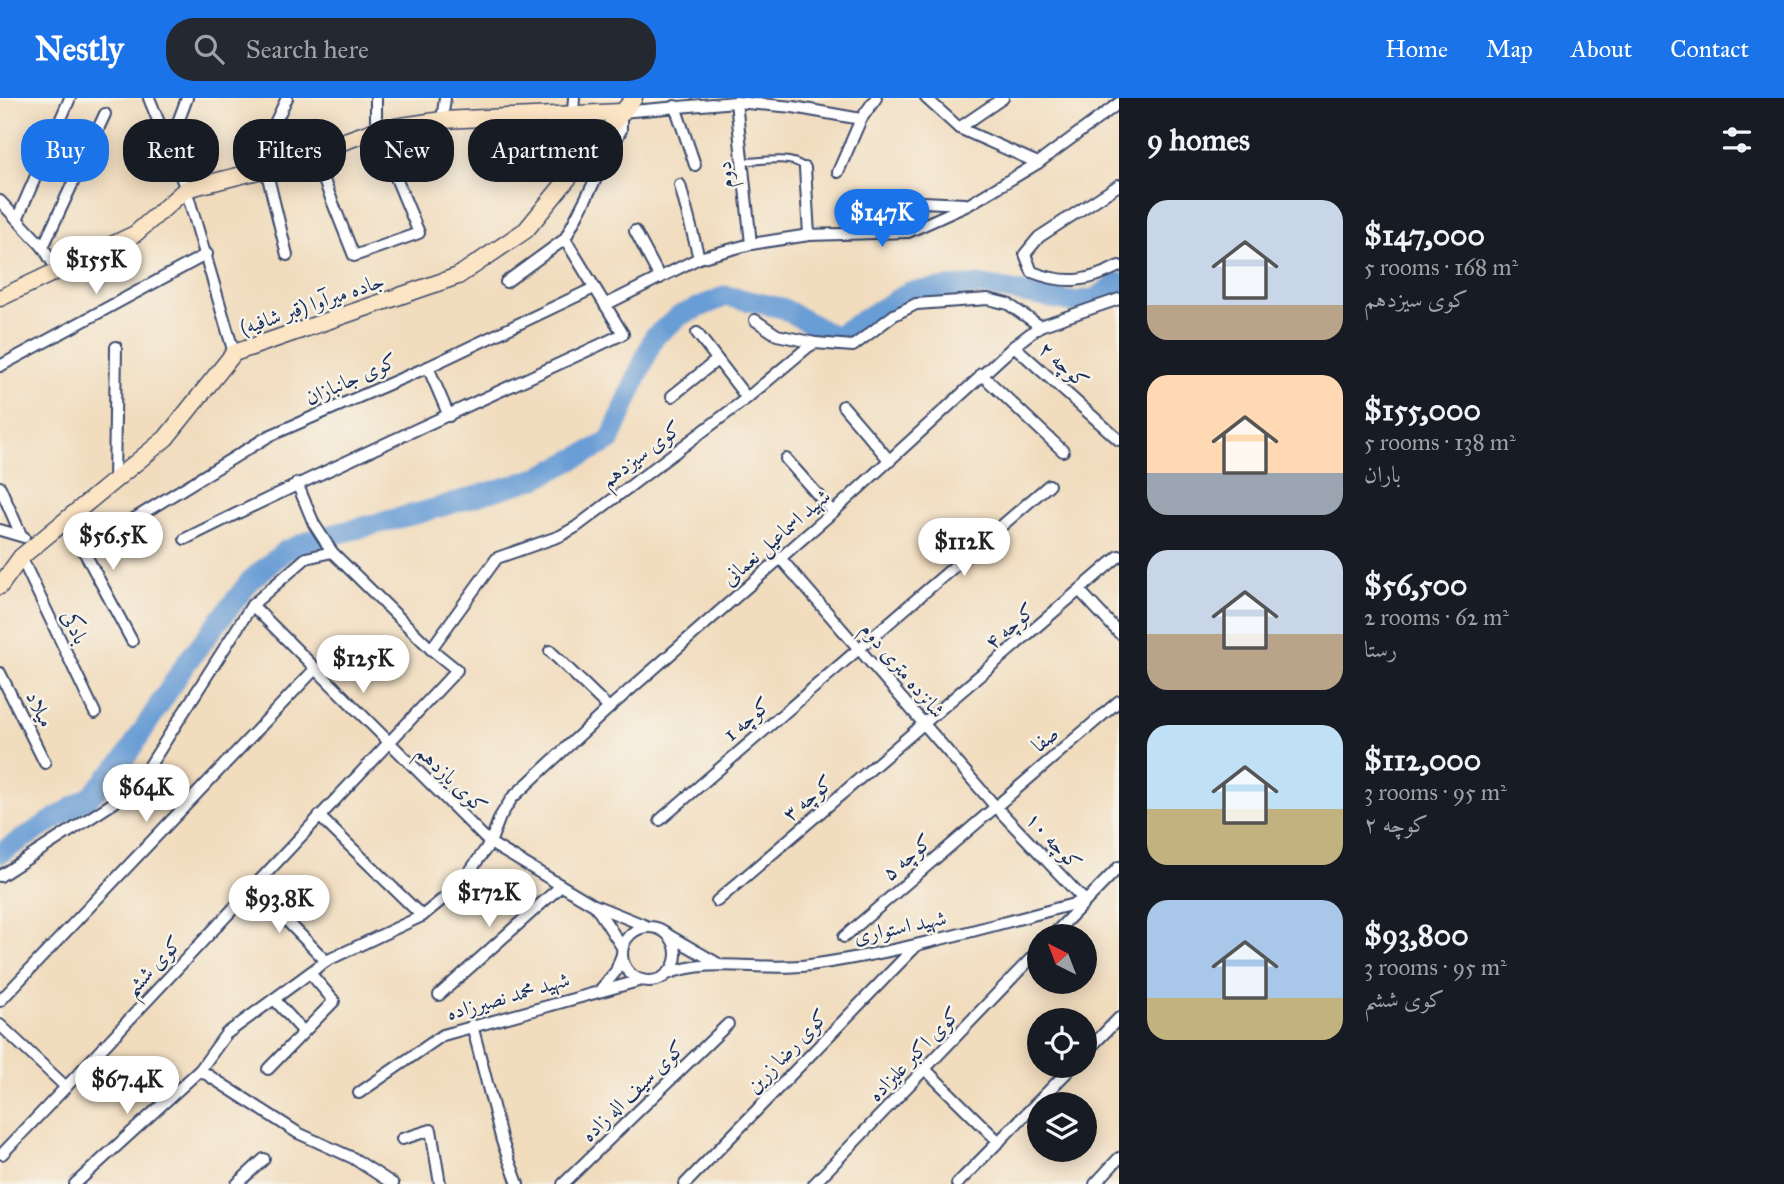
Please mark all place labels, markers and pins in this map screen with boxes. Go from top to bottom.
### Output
pin: $147K [833,190,931,249]
pin: $155K [47,236,145,296]
pin: $56.5K [56,512,170,572]
pin: $112K [915,518,1013,578]
pin: $125K [314,636,412,695]
pin: $64K [105,764,187,824]
pin: $172K [440,870,538,929]
pin: $93.8K [222,876,336,935]
pin: $67.4K [70,1056,184,1116]

